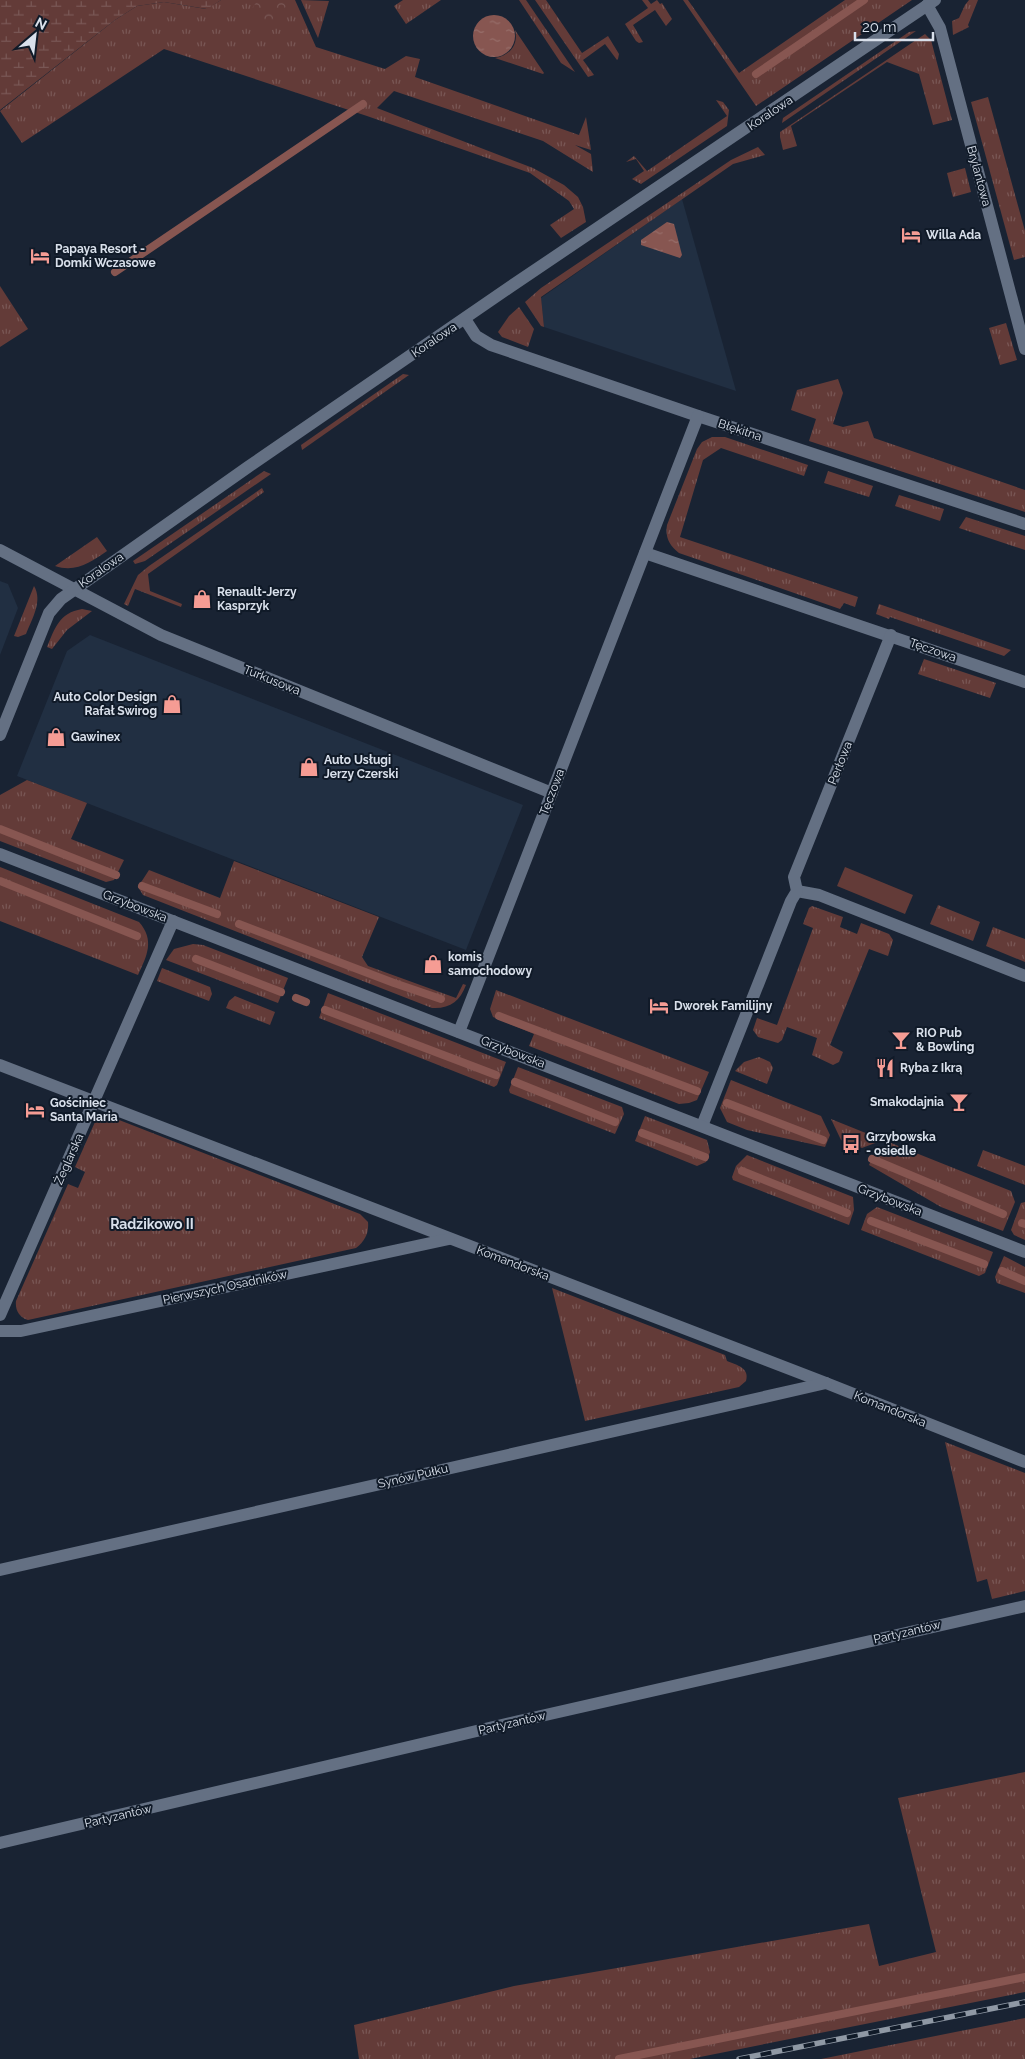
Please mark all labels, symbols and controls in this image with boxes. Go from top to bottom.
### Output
north arrow [10,10,60,60]
scale bar [855,10,932,42]
text: N [33,14,50,33]
text: 20 m [862,18,897,36]
street label: Koralowa [745,93,795,133]
street label: Brylantowa [964,144,994,208]
hotel icon: Willa Ada [900,224,922,246]
place label: Willa Ada [926,228,981,242]
place label: Papaya Resort - Domki Wczasowe [55,242,156,270]
hotel icon: Papaya Resort - Domki Wczasowe [29,245,51,267]
street label: Koralowa [409,320,459,360]
street label: Błękitna [716,416,764,444]
street label: Koralowa [76,549,126,591]
place label: Renault-Jerzy Kasprzyk [217,585,297,613]
shop icon: Renault-Jerzy Kasprzyk [191,588,213,610]
street label: Tęczowa [908,635,958,665]
street label: Turkusowa [242,662,302,698]
place label: Auto Color Design Rafał Swirog [54,690,157,718]
shop icon: Auto Color Design Rafał Swirog [161,693,183,715]
shop icon: Gawinex [45,726,67,748]
place label: Gawinex [71,730,121,744]
street label: Perłowa [825,739,855,787]
place label: Auto Usługi Jerzy Czerski [324,753,398,781]
shop icon: Auto Usługi Jerzy Czerski [298,756,320,778]
street label: Tęczowa [537,767,567,817]
street label: Grzybowska [101,887,169,925]
place label: komis samochodowy [448,950,532,978]
shop icon: komis samochodowy [422,953,444,975]
hotel icon: Dworek Familijny [648,995,670,1017]
place label: Dworek Familijny [674,999,773,1013]
place label: RIO Pub & Bowling [916,1026,974,1054]
bar icon: RIO Pub & Bowling [890,1029,912,1051]
street label: Grzybowska [479,1033,547,1071]
restaurant icon: Ryba z Ikrą [874,1057,896,1079]
place label: Ryba z Ikrą [900,1061,962,1075]
bar icon: Smakodajnia [948,1091,970,1113]
place label: Smakodajnia [870,1095,944,1109]
place label: Gościniec Santa Maria [50,1096,118,1124]
hotel icon: Gościniec Santa Maria [24,1099,46,1121]
place label: Grzybowska - osiedle [866,1130,936,1158]
street label: Żeglarska [52,1131,86,1187]
bus stop icon: Grzybowska - osiedle [840,1133,862,1155]
street label: Grzybowska [856,1181,924,1219]
district label: Radzikowo II [110,1216,194,1232]
street label: Komandorska [475,1243,551,1283]
street label: Pierwszych Osadników [162,1267,289,1307]
street label: Komandorska [852,1388,928,1430]
street label: Synów Pułku [377,1461,449,1491]
street label: Partyzantów [872,1617,942,1647]
street label: Partyzantów [477,1708,547,1738]
street label: Partyzantów [83,1801,153,1831]

